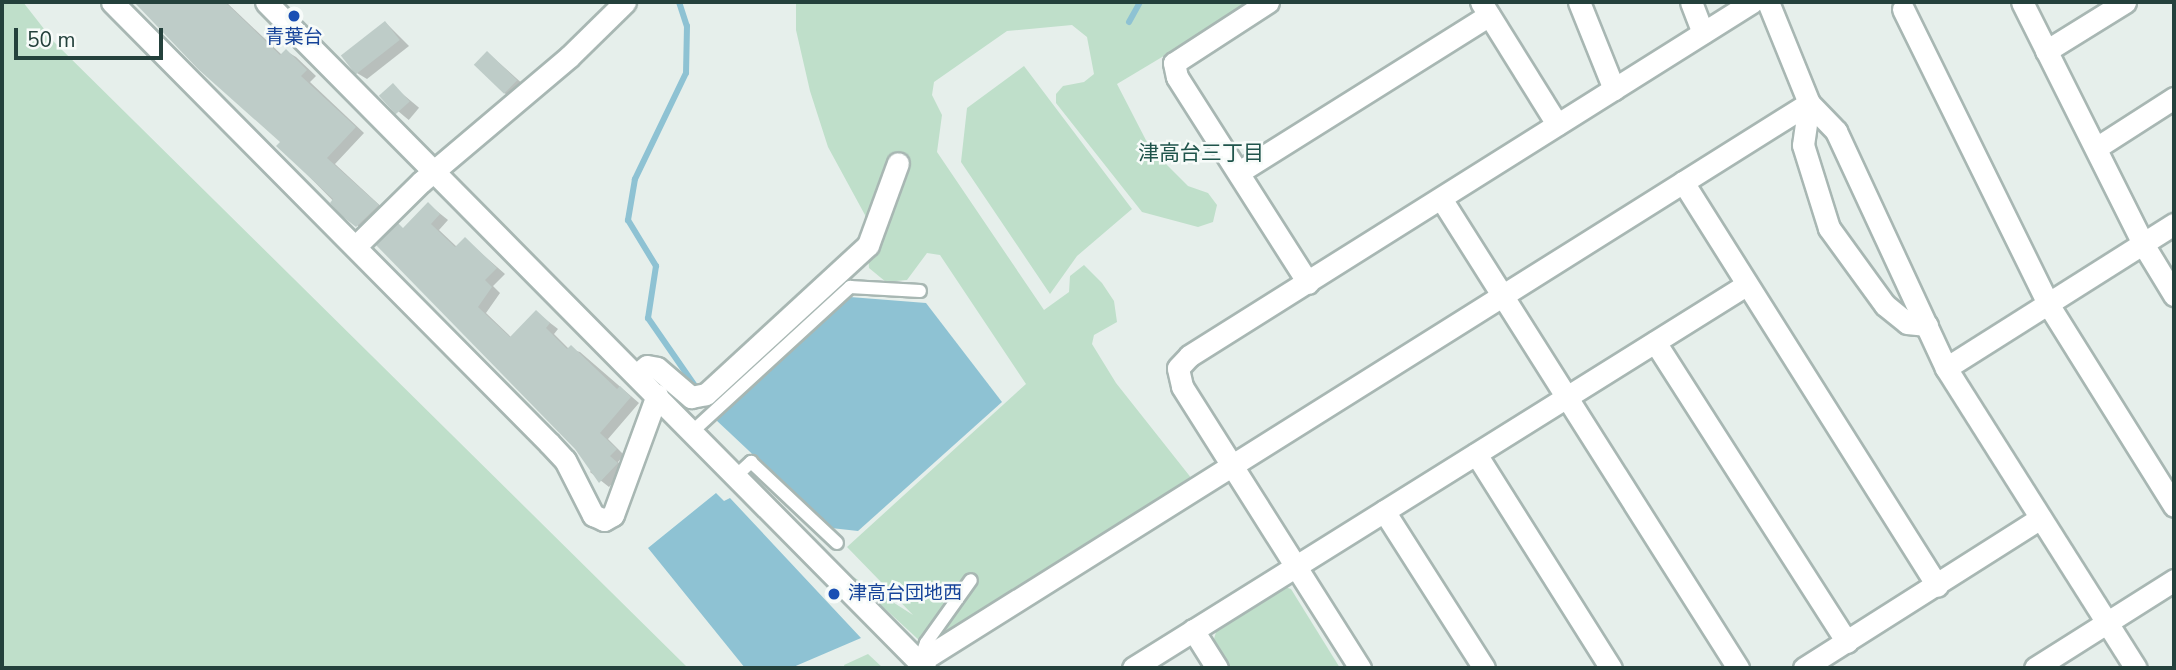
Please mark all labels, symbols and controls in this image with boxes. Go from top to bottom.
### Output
marker: 青葉台 [286,8,302,24]
scale bar [18,14,166,58]
text: 50 m [27,26,76,54]
place label: 青葉台 [266,27,322,49]
district label: 津高台三丁目 [1138,140,1264,166]
place label: 津高台団地西 [848,583,962,605]
marker: 津高台団地西 [826,586,842,602]

